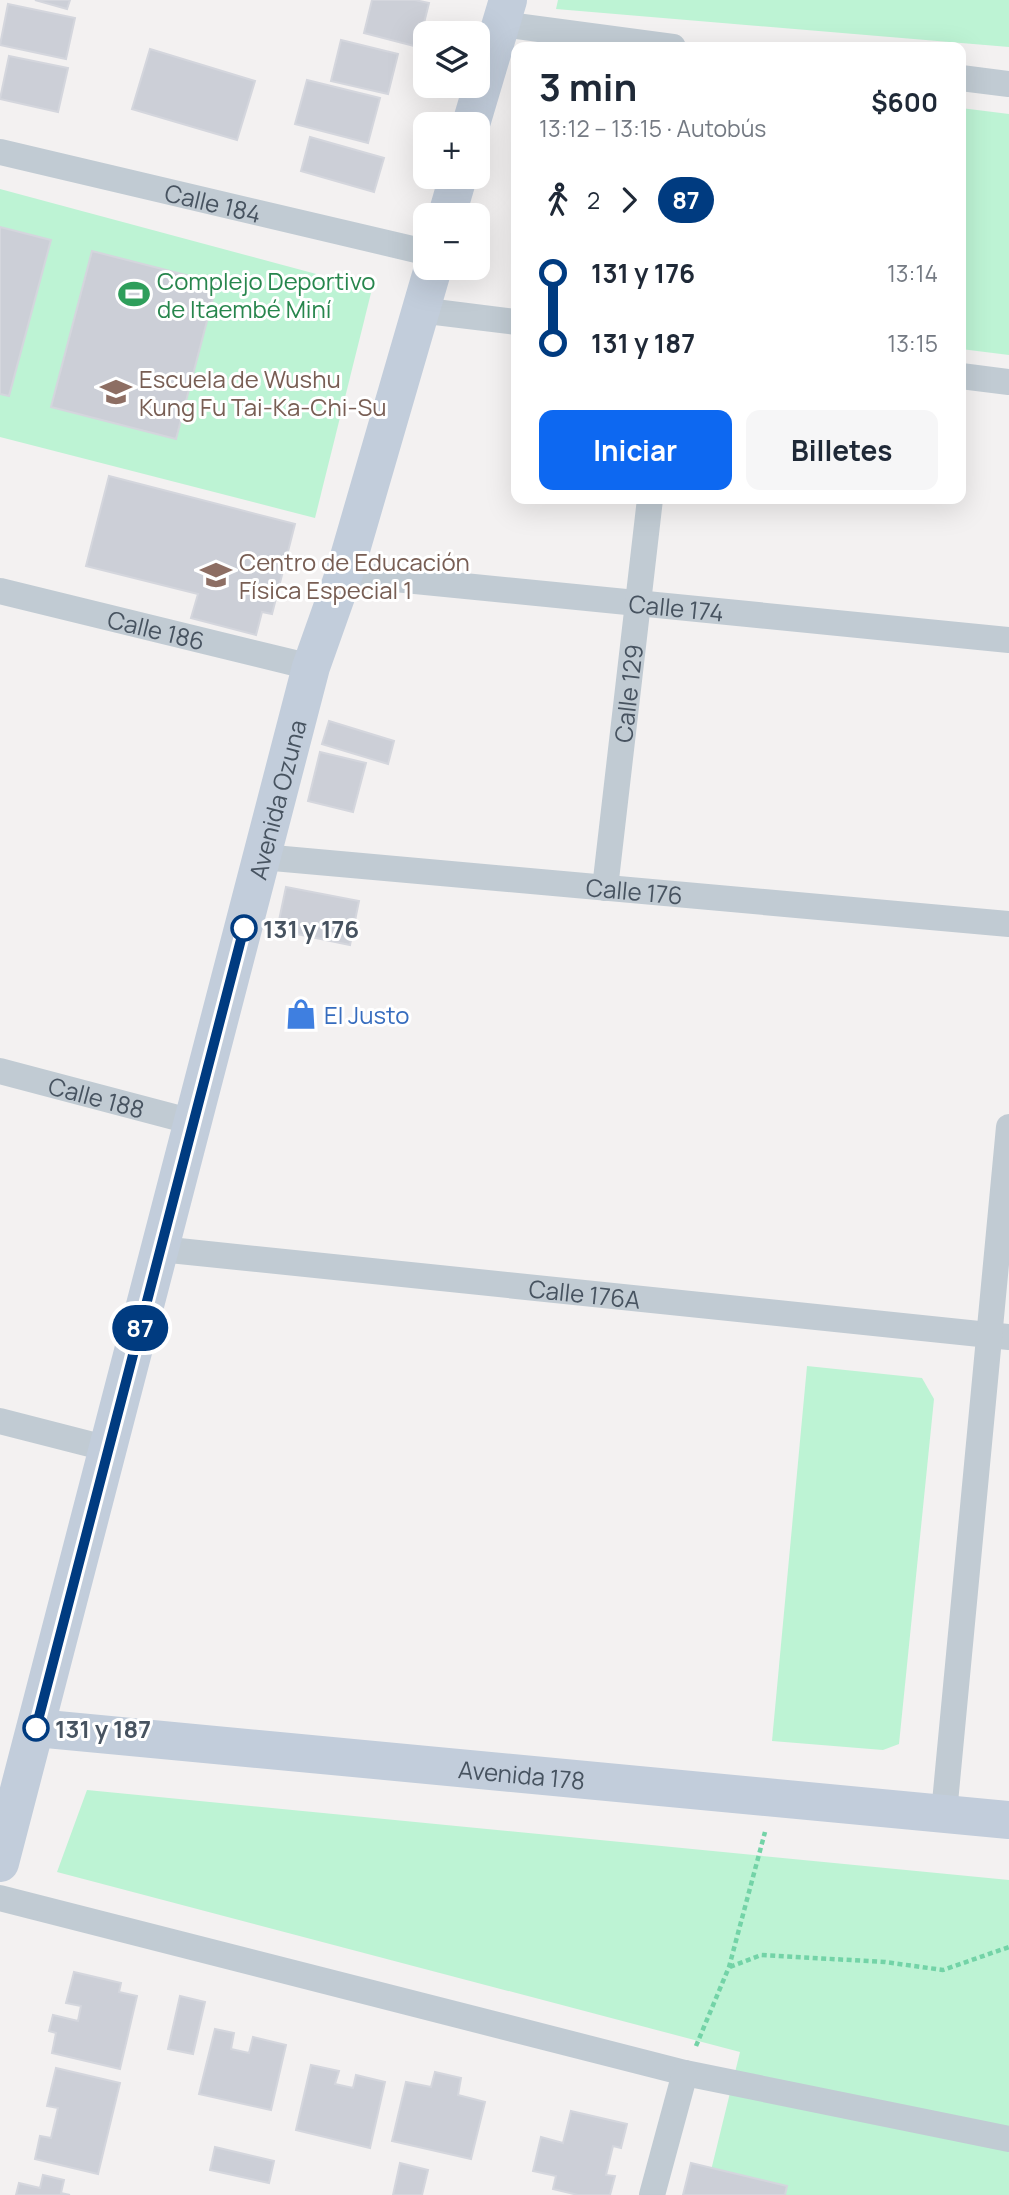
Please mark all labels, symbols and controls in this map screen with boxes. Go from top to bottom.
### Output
map controls [413,21,490,280]
button: layers [413,21,490,98]
text: 3 min [539,60,637,112]
text: $600 [871,84,938,120]
button: + [413,112,490,189]
text: 13:12 – 13:15 · Autobús [539,112,766,144]
street label: Calle 184 [162,175,265,229]
icon: walk [539,181,577,219]
icon: forward [610,181,648,219]
text: 87 [672,183,700,216]
text: 2 [587,184,600,216]
button: − [413,203,490,280]
text: 131 y 176 [591,255,695,291]
text: 13:14 [887,257,938,289]
place label: Complejo Deportivo de Itaembé Miní [157,264,376,325]
sports icon: Complejo Deportivo de Itaembé Miní [117,277,151,311]
text: 131 y 187 [591,325,695,361]
text: 13:15 [887,327,938,359]
place label: Escuela de Wushu Kung Fu Tai-Ka-Chi-Su [139,362,387,423]
school or university icon: Escuela de Wushu Kung Fu Tai-Ka-Chi-Su [99,375,133,409]
button: Iniciar [539,410,732,490]
button: Billetes [746,410,938,490]
place label: Centro de Educación Física Especial 1 [239,545,470,606]
school or university icon: Centro de Educación Física Especial 1 [199,558,233,592]
street label: Calle 174 [627,586,725,628]
street label: Calle 186 [104,601,208,657]
street label: Calle 129 [605,642,650,744]
street label: Avenida Ozuna [240,716,313,883]
street label: Calle 176 [585,870,684,911]
place label: 131 y 176 [263,912,359,945]
marker: 131 y 176 [231,915,257,941]
shop icon: El Justo [284,997,318,1031]
place label: El Justo [324,998,409,1031]
street label: Calle 188 [45,1068,148,1125]
street label: Calle 176A [527,1271,642,1315]
line badge: 87 [108,1305,172,1351]
text: 87 [126,1311,154,1344]
place label: 131 y 187 [55,1712,151,1745]
marker: 131 y 187 [23,1715,49,1741]
street label: Avenida 178 [457,1752,587,1796]

